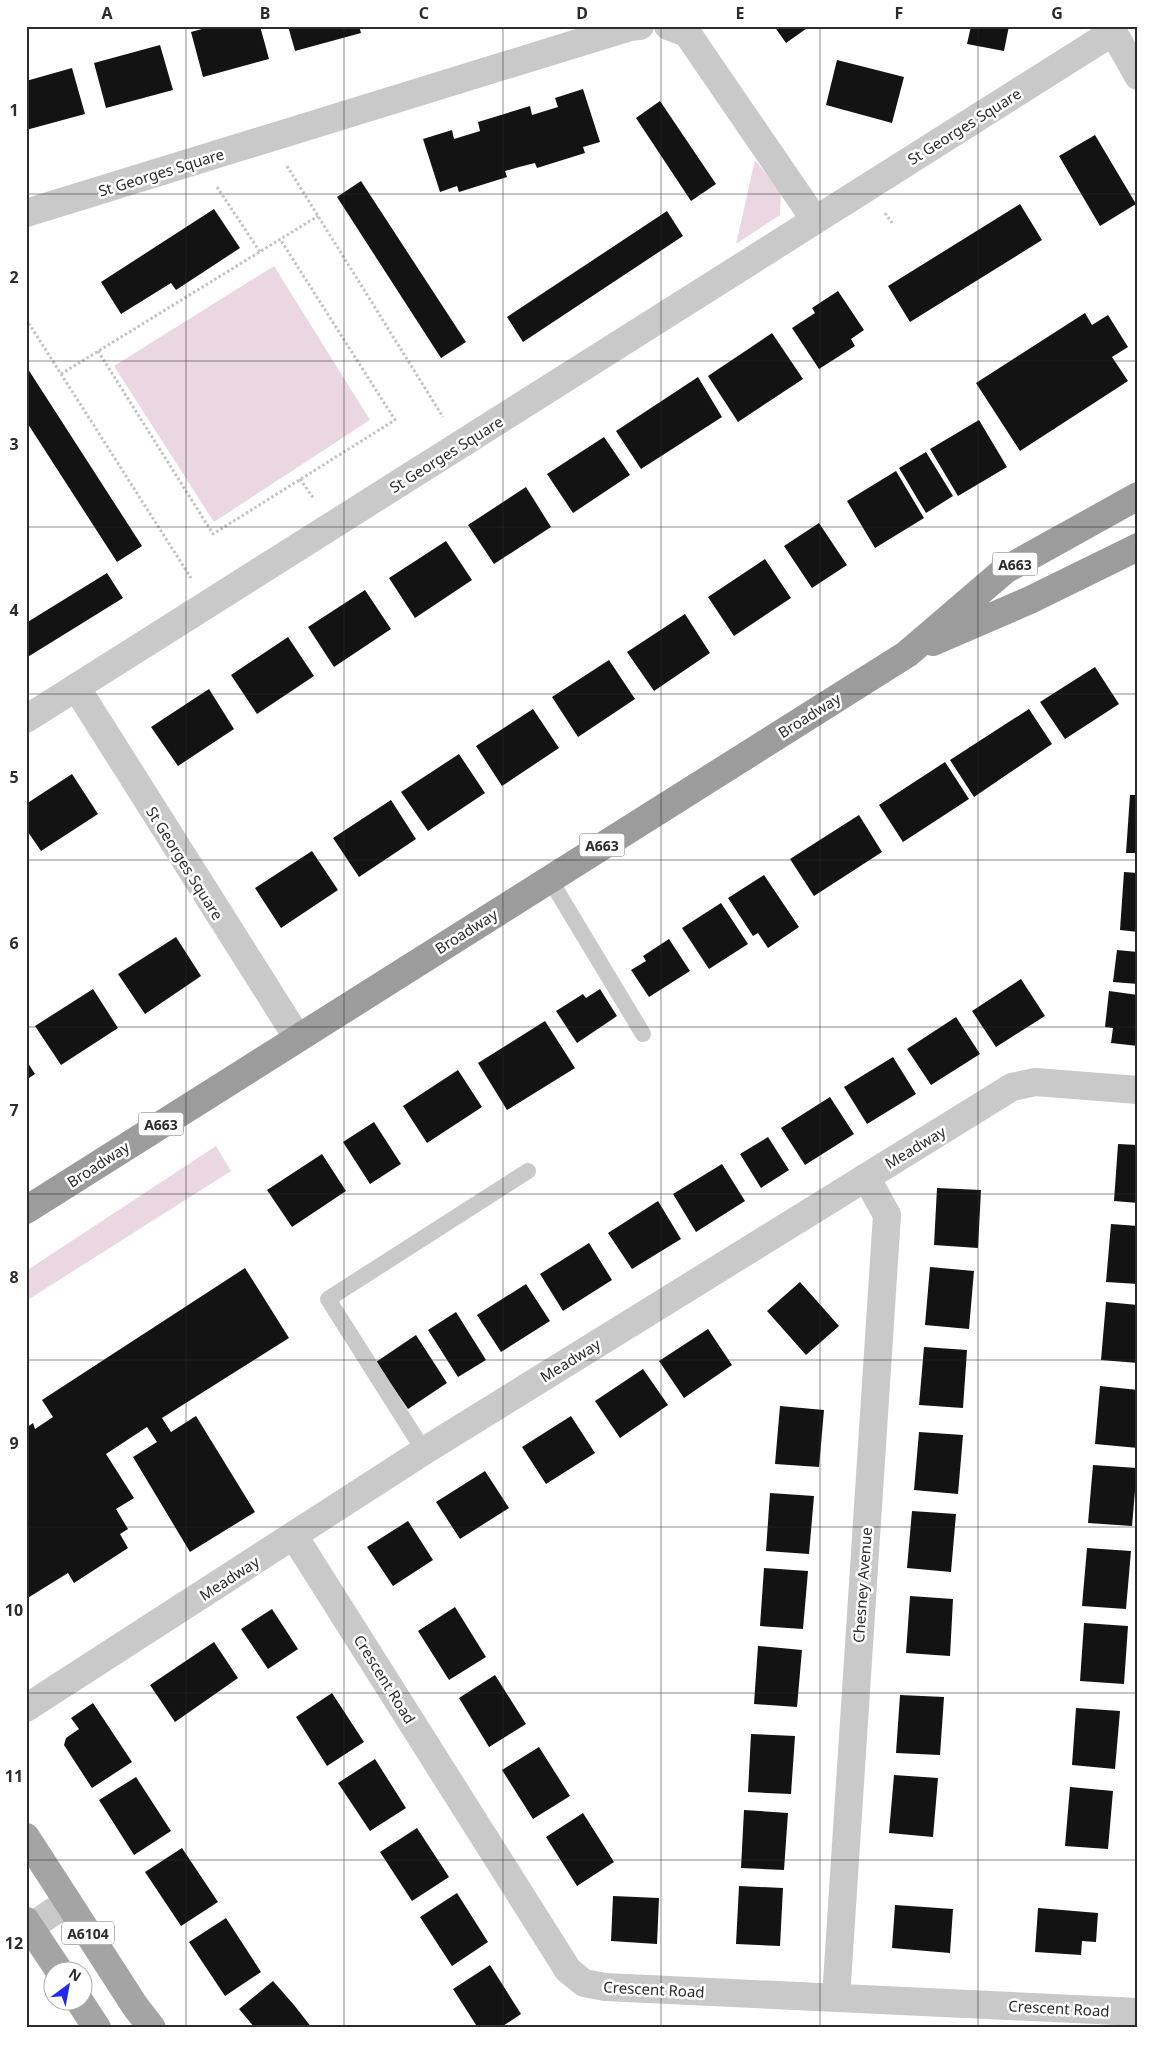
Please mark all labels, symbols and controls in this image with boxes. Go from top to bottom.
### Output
text: A [101,2,113,24]
text: B [260,2,270,24]
text: C [419,2,429,24]
text: D [576,2,588,24]
text: E [736,2,745,24]
text: F [895,2,903,24]
text: G [1051,2,1063,24]
street label: St Georges Square [903,83,1025,169]
text: 1 [9,99,19,121]
street label: St Georges Square [96,143,226,201]
text: 2 [9,266,19,288]
street label: St Georges Square [385,411,507,497]
text: 3 [9,433,19,455]
road number: A663 [992,552,1038,576]
text: 4 [9,599,19,621]
street label: Broadway [774,688,844,742]
text: 5 [9,766,19,788]
street label: St Georges Square [142,802,228,924]
road number: A663 [580,834,624,856]
street label: Broadway [431,904,501,958]
text: 6 [9,932,19,954]
text: 7 [9,1099,19,1121]
road number: A663 [138,1112,184,1136]
street label: Meadway [881,1121,949,1173]
street label: Broadway [63,1136,133,1192]
text: 8 [9,1266,19,1288]
street label: Meadway [536,1333,604,1386]
text: 9 [9,1432,19,1454]
street label: Chesney Avenue [848,1526,876,1644]
street label: Meadway [195,1551,263,1605]
text: 10 [5,1599,23,1621]
street label: Crescent Road [350,1631,420,1727]
text: 11 [5,1765,23,1787]
road number: A6104 [62,1922,114,1945]
text: 12 [5,1932,23,1954]
north arrow [42,1962,92,2012]
text: N [65,1963,85,1986]
street label: Crescent Road [603,1976,705,2002]
street label: Crescent Road [1008,1995,1110,2021]

